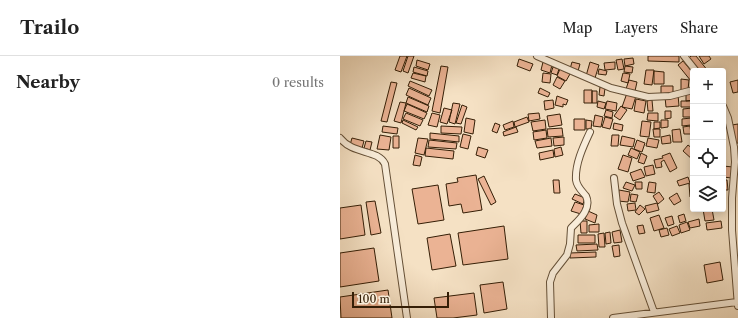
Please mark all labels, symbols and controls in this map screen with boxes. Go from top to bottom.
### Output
text: Trailo [20,16,79,39]
text: Map [562,19,592,37]
text: Layers [614,19,658,37]
text: Share [680,19,718,37]
map controls [690,68,726,212]
button: + [690,68,726,104]
text: Nearby [16,72,80,92]
text: 0 results [272,74,324,90]
button: − [690,104,726,140]
button: locate [690,140,726,176]
button: layers [690,176,726,212]
scale bar [352,290,449,309]
text: 100 m [358,292,390,306]

